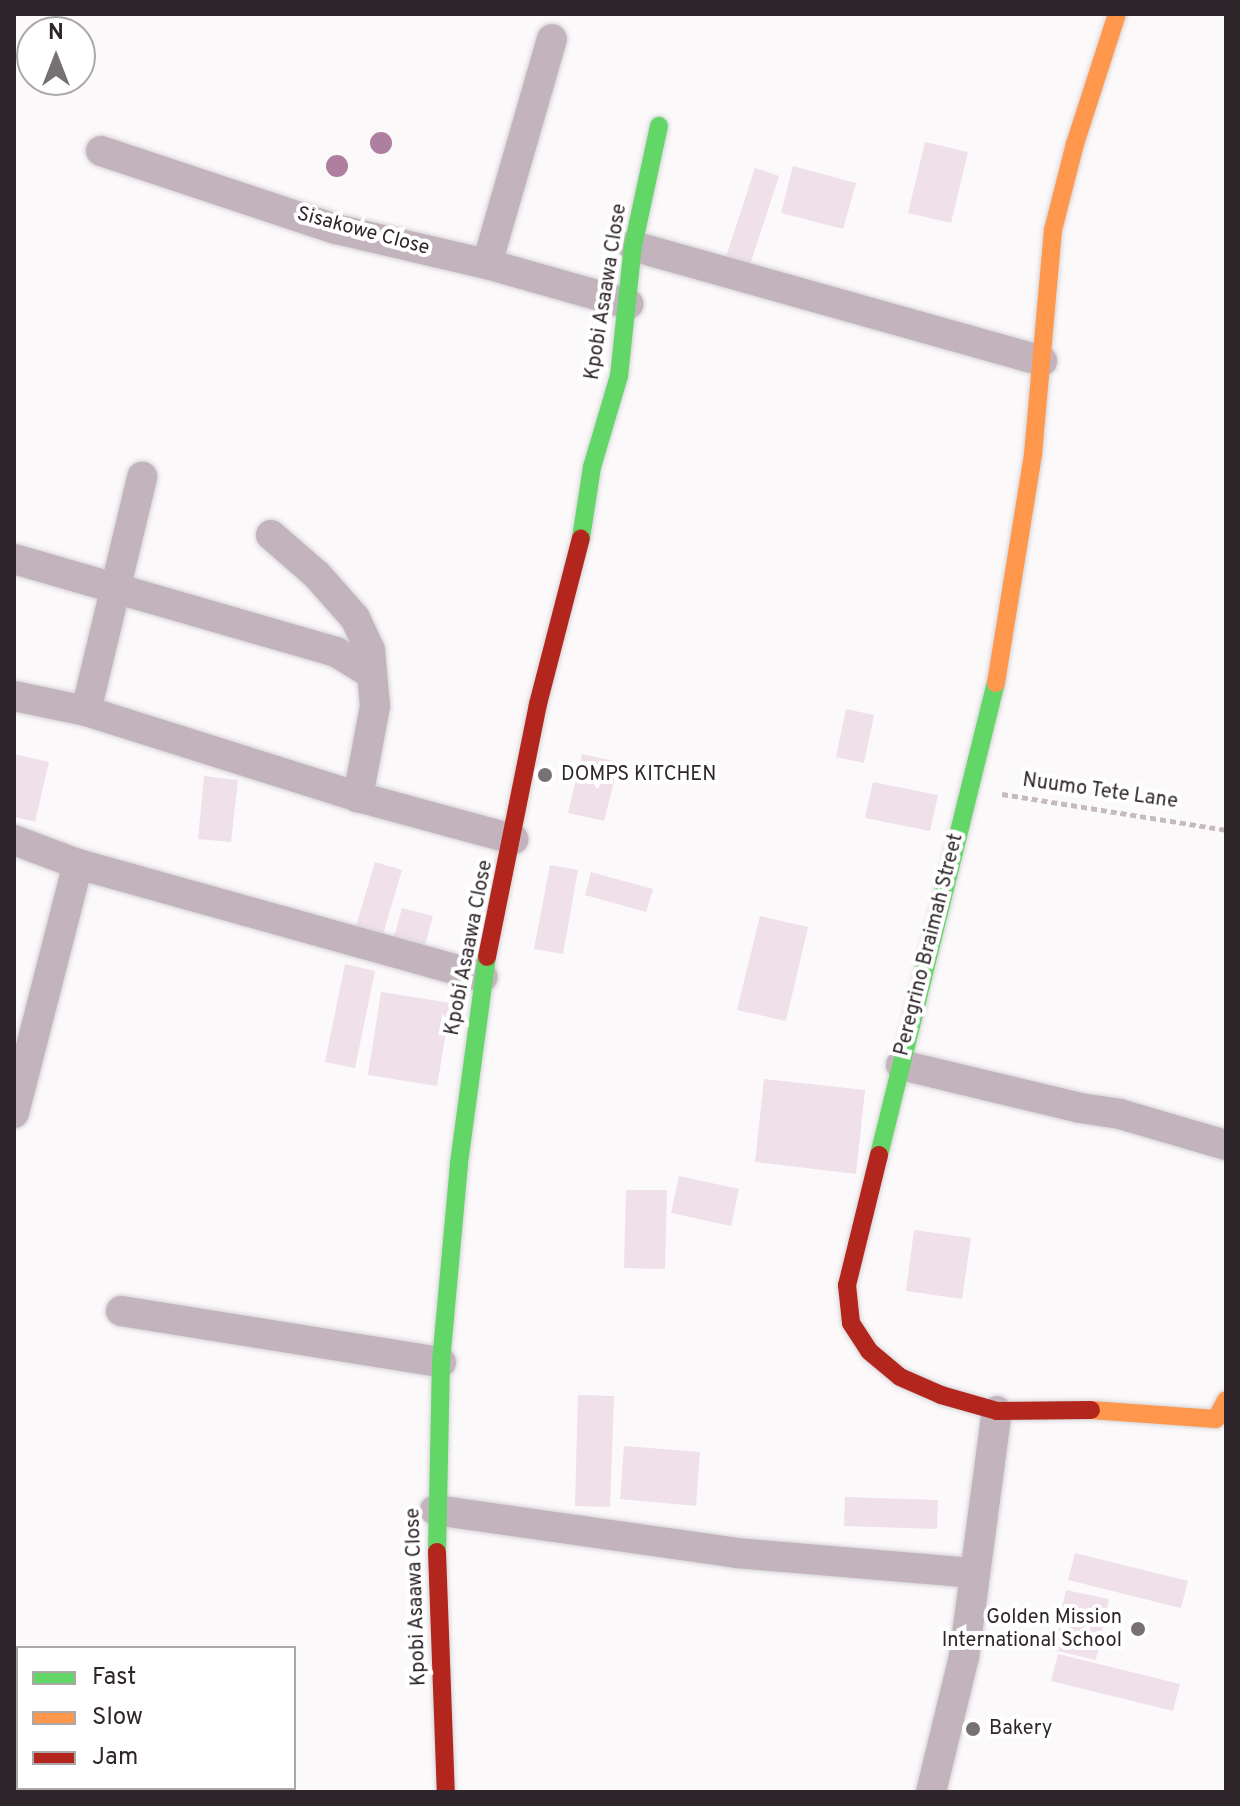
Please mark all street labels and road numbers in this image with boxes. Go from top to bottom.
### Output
street label: Kpobi Asaawa Close [581,202,633,382]
street label: Sisakowe Close [294,203,432,261]
street label: Nuumo Tete Lane [1020,769,1180,815]
street label: Peregrino Braimah Street [891,831,969,1059]
street label: Kpobi Asaawa Close [441,858,499,1038]
street label: Kpobi Asaawa Close [402,1507,432,1687]

